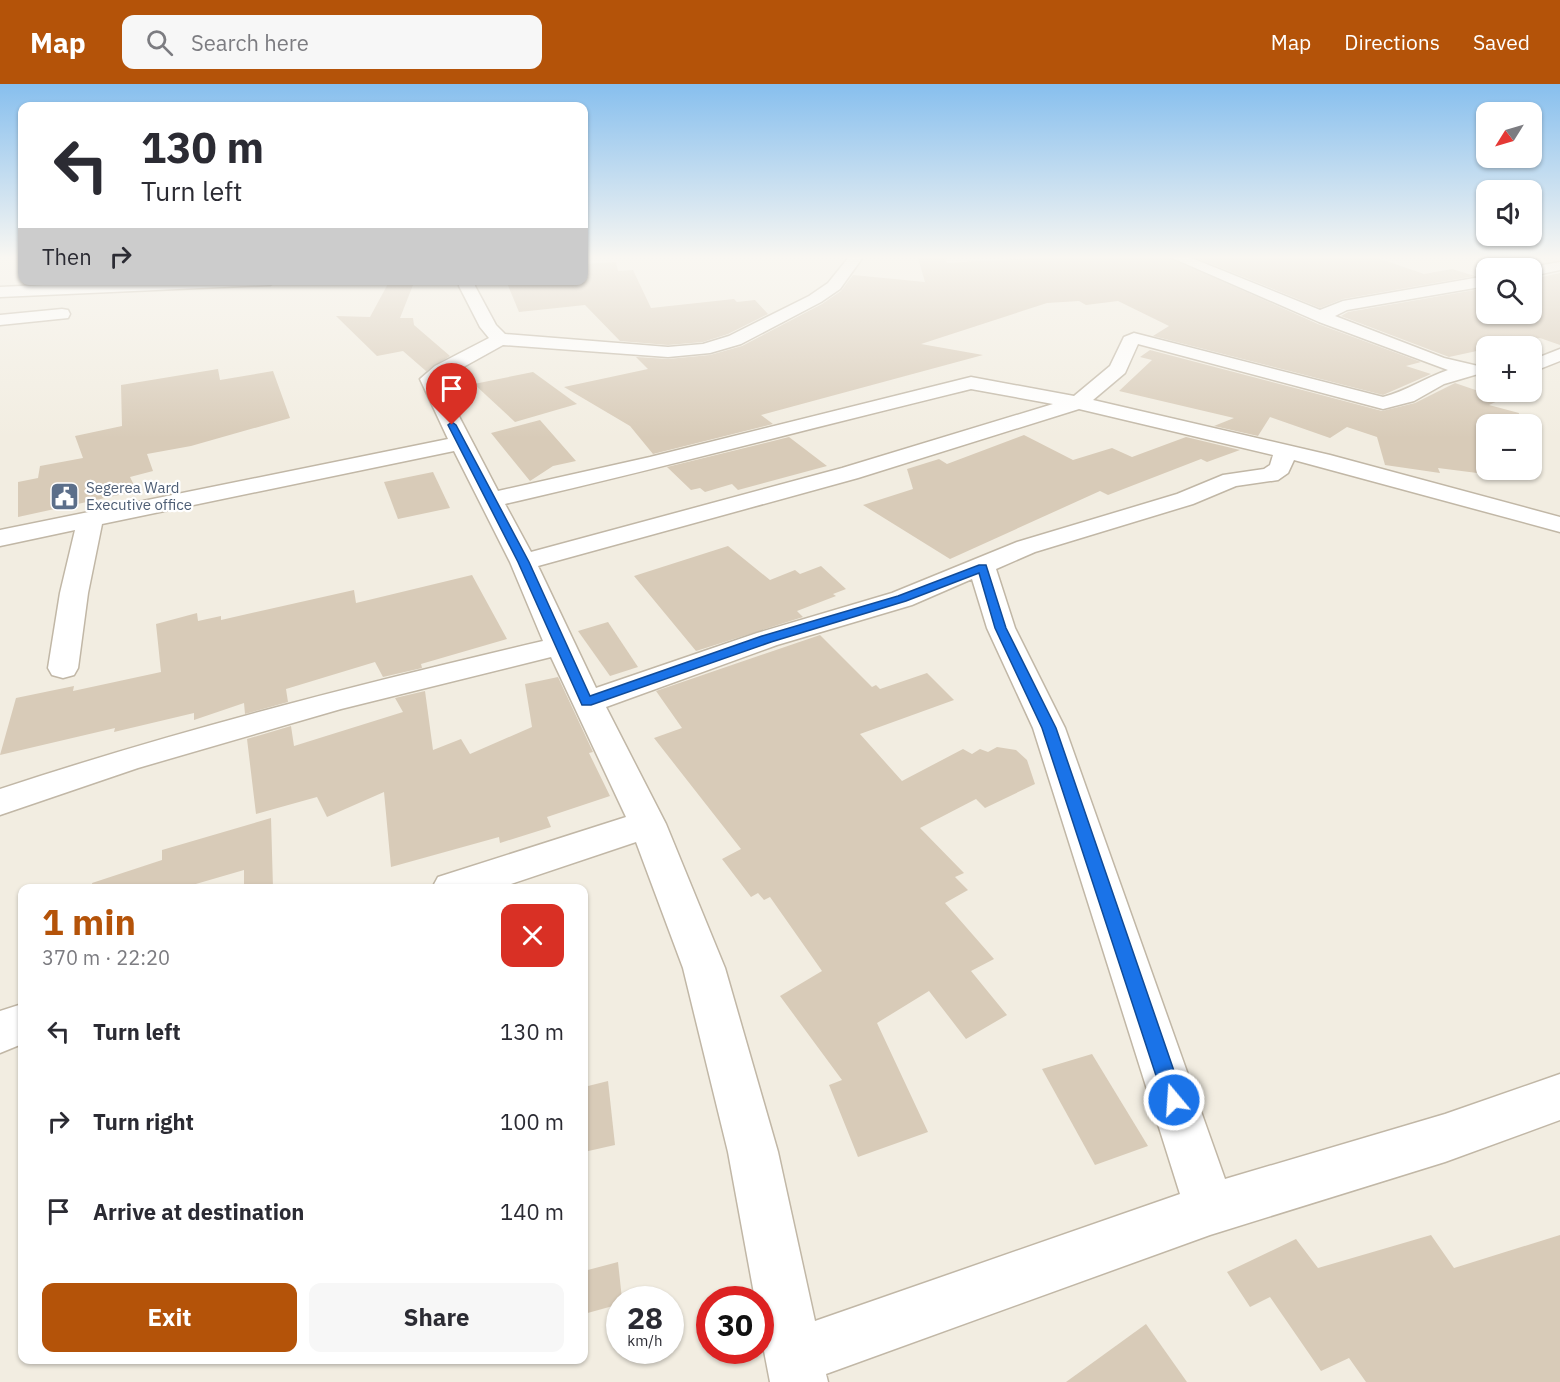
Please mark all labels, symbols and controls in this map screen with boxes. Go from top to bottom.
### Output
search box [122,15,542,69]
text: Map [30,24,86,61]
icon: search [143,26,176,59]
text: Search here [191,28,309,57]
text: Map [1271,28,1311,56]
text: Directions [1344,28,1440,56]
text: Saved [1473,28,1530,56]
north arrow [1476,102,1542,168]
map controls [1476,102,1542,480]
text: 130 m [141,120,264,175]
icon: left [42,126,120,204]
text: Turn left [141,173,242,208]
button: sound [1476,180,1542,246]
icon: right [104,240,137,273]
text: Then [42,242,92,271]
button: search [1476,258,1542,324]
button: + [1476,336,1542,402]
pin [426,363,477,425]
icon: arrive [435,372,468,405]
button: − [1476,414,1542,480]
place label: Segerea Ward Executive office [86,478,192,514]
public building icon: Segerea Ward Executive office [49,480,81,512]
text: 1 min [42,898,136,945]
button: close [501,904,564,967]
text: 370 m · 22:20 [42,944,170,971]
icon: left [42,1015,75,1048]
text: Turn left [93,1017,181,1046]
text: 130 m [500,1017,564,1046]
position arrow [1142,1068,1206,1132]
icon: right [42,1105,75,1138]
text: Turn right [93,1107,194,1136]
text: 100 m [500,1107,564,1136]
icon: arrive [42,1195,75,1228]
text: Arrive at destination [93,1197,304,1226]
text: 140 m [500,1197,564,1226]
button: Exit [42,1283,297,1352]
button: Share [309,1283,564,1352]
speed limit sign: 30 [696,1286,774,1364]
text: 28 [627,1298,663,1337]
text: km/h [627,1331,663,1350]

